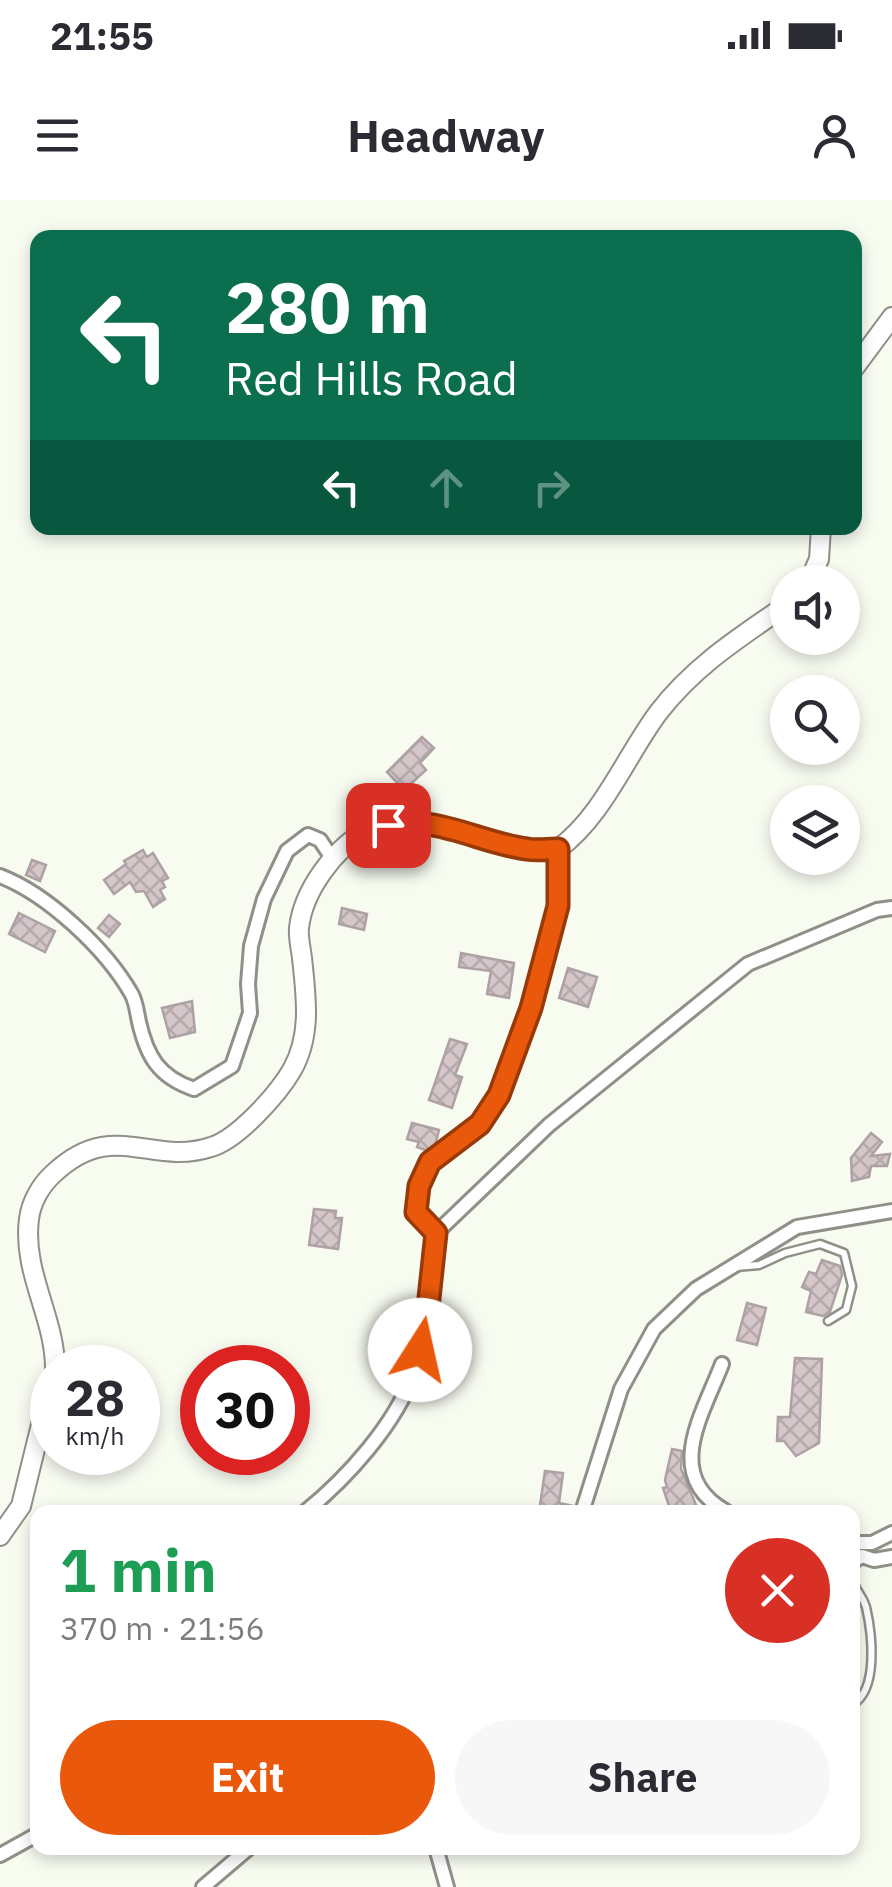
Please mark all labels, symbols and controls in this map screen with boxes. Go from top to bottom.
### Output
text: 21:55 [50,11,154,60]
text: Headway [347,106,545,164]
icon: menu [30,108,85,163]
icon: person [807,108,862,163]
text: 280 m [225,261,430,352]
icon: left [60,270,190,400]
text: Red Hills Road [225,349,518,407]
icon: left [314,460,369,515]
icon: ahead [419,460,474,515]
icon: right [524,460,579,515]
map controls [770,565,860,875]
button: sound [770,565,860,655]
button: search [770,675,860,765]
pin [346,783,431,868]
button: layers [770,785,860,875]
icon: arrive [361,798,416,853]
position arrow [368,1298,472,1402]
speed limit sign: 30 [180,1345,310,1475]
text: 28 [65,1365,125,1430]
text: km/h [66,1419,124,1452]
text: 1 min [60,1530,217,1609]
button: close [725,1538,830,1643]
text: 370 m · 21:56 [60,1607,265,1649]
button: Exit [60,1720,435,1835]
button: Share [455,1720,830,1835]

